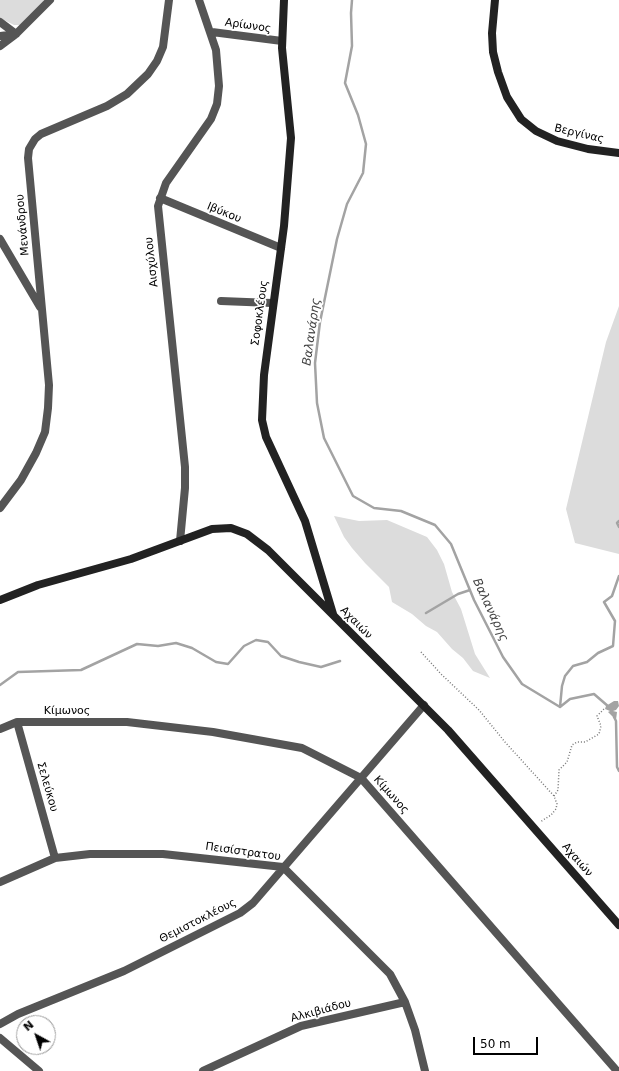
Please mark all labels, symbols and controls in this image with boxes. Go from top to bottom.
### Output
street label: Αρίωνος [224,16,272,36]
street label: Βεργίνας [553,122,605,146]
street label: Μενάνδρου [14,194,32,256]
street label: Ιβύκου [205,200,243,226]
street label: Αισχύλου [143,236,161,288]
street label: Σοφοκλέους [249,279,271,347]
water label: Βαλανάρης [300,297,324,367]
water label: Βαλανάρης [469,576,511,644]
street label: Αχαιών [337,604,375,642]
street label: Κίμωνος [44,704,90,718]
street label: Σελεύκου [34,761,60,813]
street label: Κίμωνος [371,773,411,817]
street label: Πεισίστρατου [204,840,282,864]
street label: Αχαιών [559,840,595,880]
street label: Θεμιστοκλέους [158,896,238,946]
street label: Αλκιβιάδου [289,997,353,1025]
north arrow [16,1015,56,1055]
text: N [21,1018,36,1034]
scale bar [475,1029,540,1055]
text: 50 m [480,1037,511,1051]

